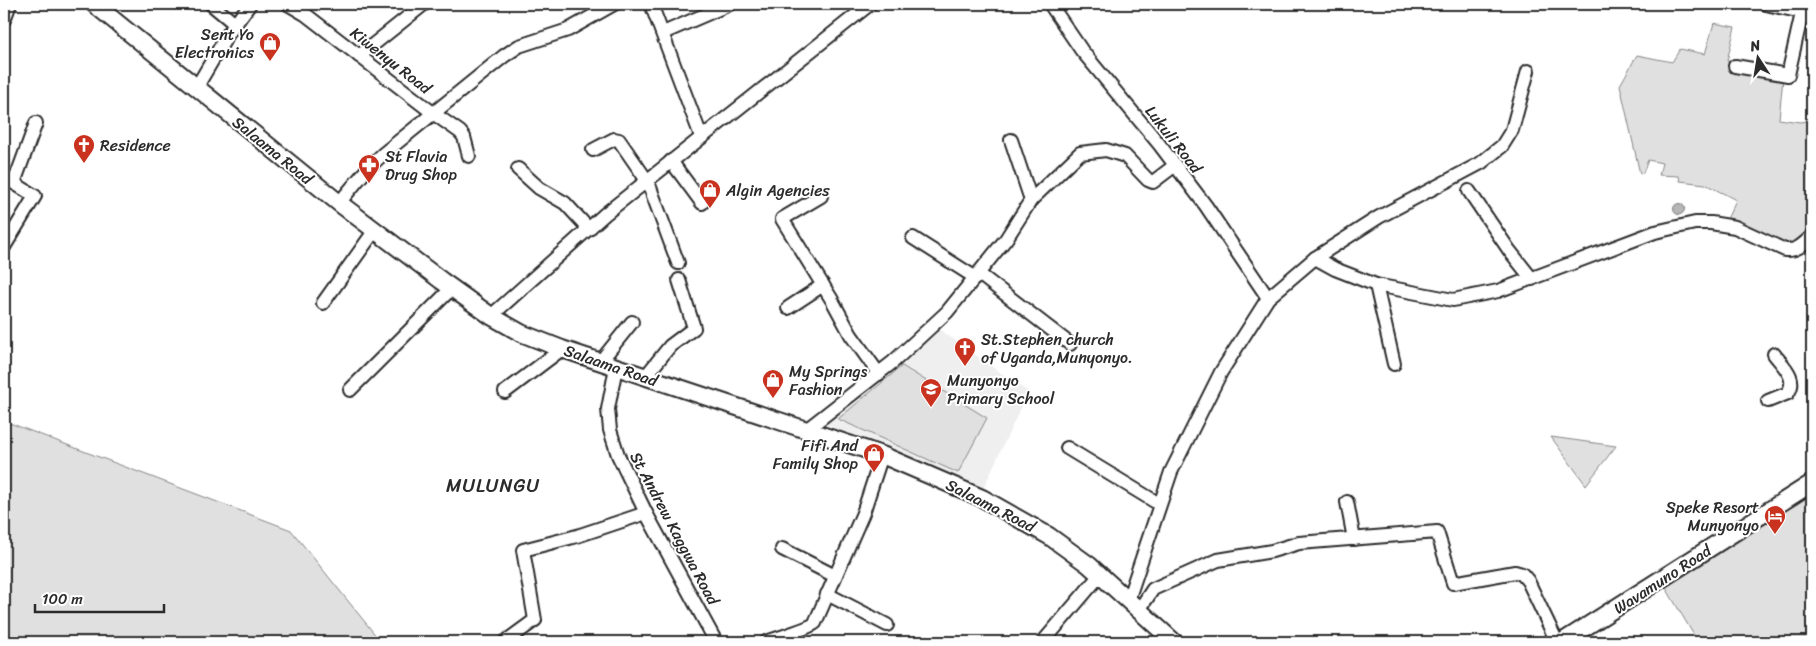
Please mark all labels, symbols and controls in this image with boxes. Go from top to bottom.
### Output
street label: Kiwenyu Road [343,19,439,103]
place label: Sent Yo Electronics [175,20,255,67]
shop icon: Sent Yo Electronics [258,31,282,62]
north arrow [1734,32,1784,82]
text: N [1747,32,1763,59]
street label: Lukuli Road [1137,99,1211,181]
street label: Salaama Road [226,108,321,193]
place label: Residence [100,131,171,160]
church icon: Residence [72,133,96,164]
place label: St Flavia Drug Shop [385,142,458,189]
pharmacy icon: St Flavia Drug Shop [357,153,381,184]
place label: Algin Agencies [725,176,830,205]
shop icon: Algin Agencies [698,178,722,209]
place label: St.Stephen church of Uganda,Munyonyo. [981,325,1133,372]
street label: Salaama Road [560,336,663,396]
church icon: St.Stephen church of Uganda,Munyonyo. [953,336,977,367]
place label: My Springs Fashion [789,357,868,404]
place label: Munyonyo Primary School [947,366,1055,413]
shop icon: My Springs Fashion [761,368,785,399]
school or university icon: Munyonyo Primary School [919,377,943,408]
place label: Fifi And Family Shop [773,431,860,478]
shop icon: Fifi And Family Shop [862,442,886,473]
street label: St Andrew Kaggwa Road [622,446,728,612]
district label: MULUNGU [446,469,540,502]
street label: Salaama Road [941,470,1042,541]
place label: Speke Resort Munyonyo [1666,493,1759,540]
hotel icon: Speke Resort Munyonyo [1763,504,1787,535]
street label: Wavamuno Road [1607,536,1718,622]
scale bar [35,581,164,613]
text: 100 m [42,586,83,612]

